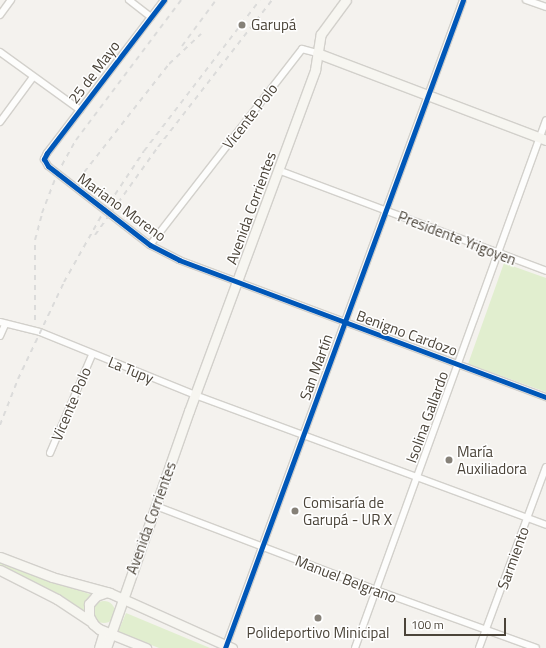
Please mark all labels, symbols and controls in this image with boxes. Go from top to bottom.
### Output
place label: Garupá [251,16,296,34]
marker: Garupá [236,19,248,31]
street label: 25 de Mayo [65,37,123,107]
street label: Vicente Polo [219,80,281,152]
street label: Avenida Corrientes [222,149,280,267]
street label: Mariano Moreno [74,169,170,245]
street label: Presidente Yrigoyen [395,207,519,269]
street label: Benigno Cardozo [354,306,460,360]
street label: San Martín [296,332,336,402]
street label: La Tupy [106,353,156,387]
street label: Vicente Polo [47,364,95,444]
street label: Isolina Gallardo [402,369,452,465]
place label: María Auxiliadora [457,442,527,477]
marker: María Auxiliadora [444,455,454,465]
street label: Avenida Corrientes [122,459,180,577]
place label: Comisaría de Garupá - UR X [303,493,392,528]
marker: Comisaría de Garupá - UR X [290,506,300,516]
street label: Sarmiento [493,524,533,592]
street label: Manuel Belgrano [293,551,399,607]
scale bar [406,610,508,636]
marker: Polideportivo Minicipal [313,613,323,623]
text: 100 m [411,615,444,634]
place label: Polideportivo Minicipal [247,624,389,642]

